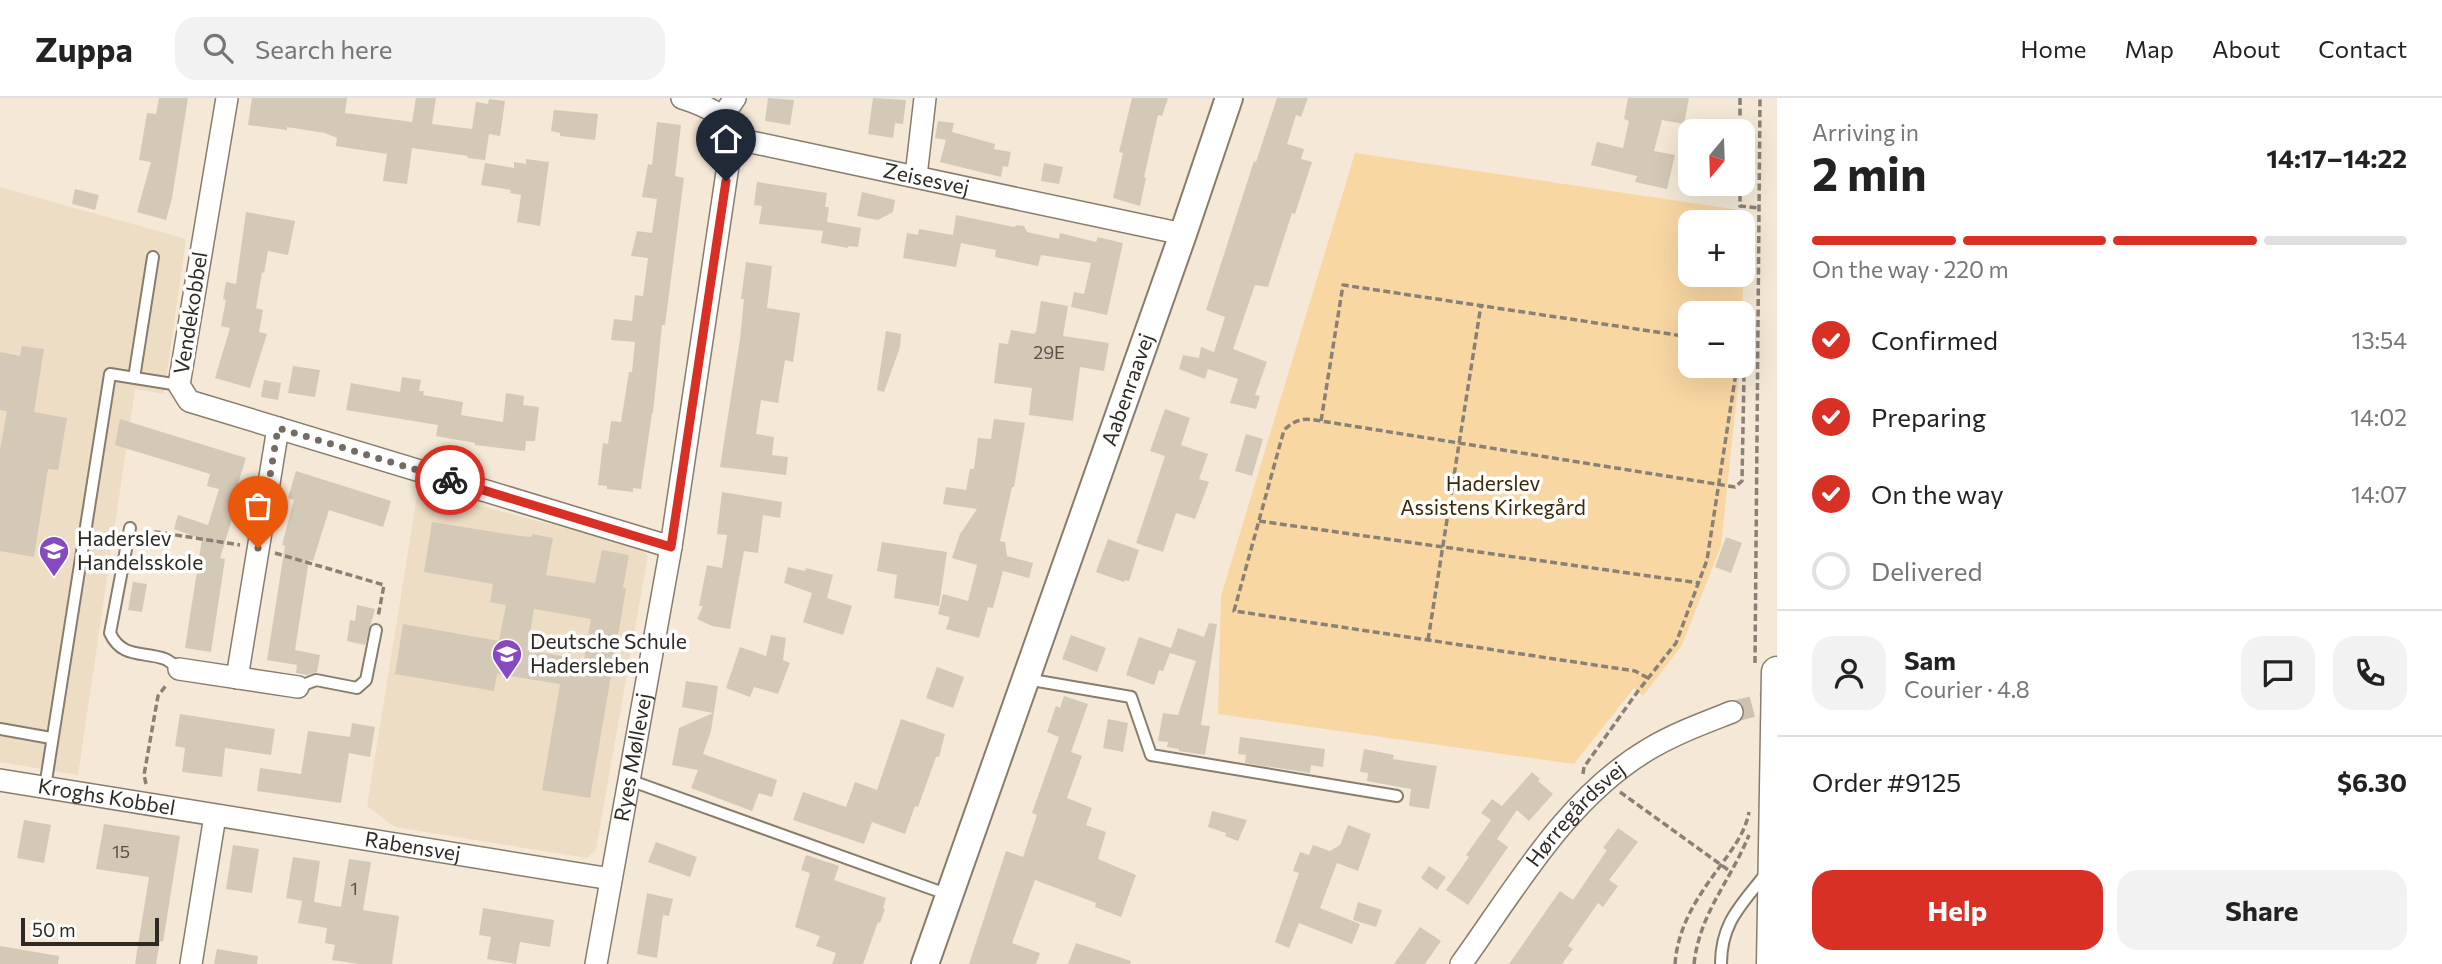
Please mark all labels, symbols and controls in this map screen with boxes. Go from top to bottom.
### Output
search box [175,17,665,80]
text: Zuppa [35,28,133,69]
icon: search [199,29,237,67]
text: Search here [255,33,392,64]
text: Home [2021,34,2087,63]
text: Map [2125,34,2174,63]
text: About [2212,34,2280,63]
text: Contact [2318,34,2407,63]
pin [696,109,756,181]
text: Arriving in [1812,118,1919,146]
north arrow [1678,119,1755,196]
map controls [1678,119,1755,378]
icon: home [707,120,745,158]
text: 14:17–14:22 [2266,142,2407,173]
text: 2 min [1812,144,1927,200]
street label: Zeisesvej [881,157,972,199]
button: + [1678,210,1755,287]
street label: Vendekobbel [167,250,212,376]
text: On the way · 220 m [1812,255,2009,283]
button: − [1678,301,1755,378]
icon: check [1812,321,1850,359]
text: Confirmed [1871,324,1998,355]
text: 13:54 [2352,326,2407,354]
street label: Aabenraavej [1095,330,1158,449]
house number: 29E [1033,341,1065,363]
icon: check [1812,398,1850,436]
text: Preparing [1871,401,1986,432]
text: 14:02 [2350,403,2407,431]
courier [415,445,485,515]
icon: bike [431,461,469,499]
park label: Haderslev Assistens Kirkegård [1400,470,1586,519]
icon: check [1812,475,1850,513]
pin [228,476,288,548]
text: On the way [1871,478,2004,509]
text: 14:07 [2351,480,2407,508]
icon: bag [239,487,277,525]
place label: Haderslev Handelsskole [77,525,203,574]
school or university icon: Haderslev Handelsskole [37,534,71,578]
text: Delivered [1871,555,1982,586]
place label: Deutsche Schule Hadersleben [530,628,687,677]
button: person [1812,636,1886,710]
button: chat [2241,636,2315,710]
button: phone [2333,636,2407,710]
school or university icon: Deutsche Schule Hadersleben [490,637,524,681]
text: Sam [1904,644,1956,675]
text: Courier · 4.8 [1904,675,2030,703]
street label: Ryes Møllevej [608,691,656,823]
street label: Hørregårdsvej [1520,756,1629,871]
text: Order #9125 [1812,766,1961,797]
text: $6.30 [2337,766,2407,797]
street label: Kroghs Kobbel [36,772,177,819]
street label: Rabensvej [363,825,463,865]
house number: 15 [112,840,130,862]
button: Help [1812,870,2103,950]
button: Share [2117,870,2407,950]
house number: 1 [350,877,358,899]
scale bar [21,915,159,947]
text: 50 m [32,918,76,941]

